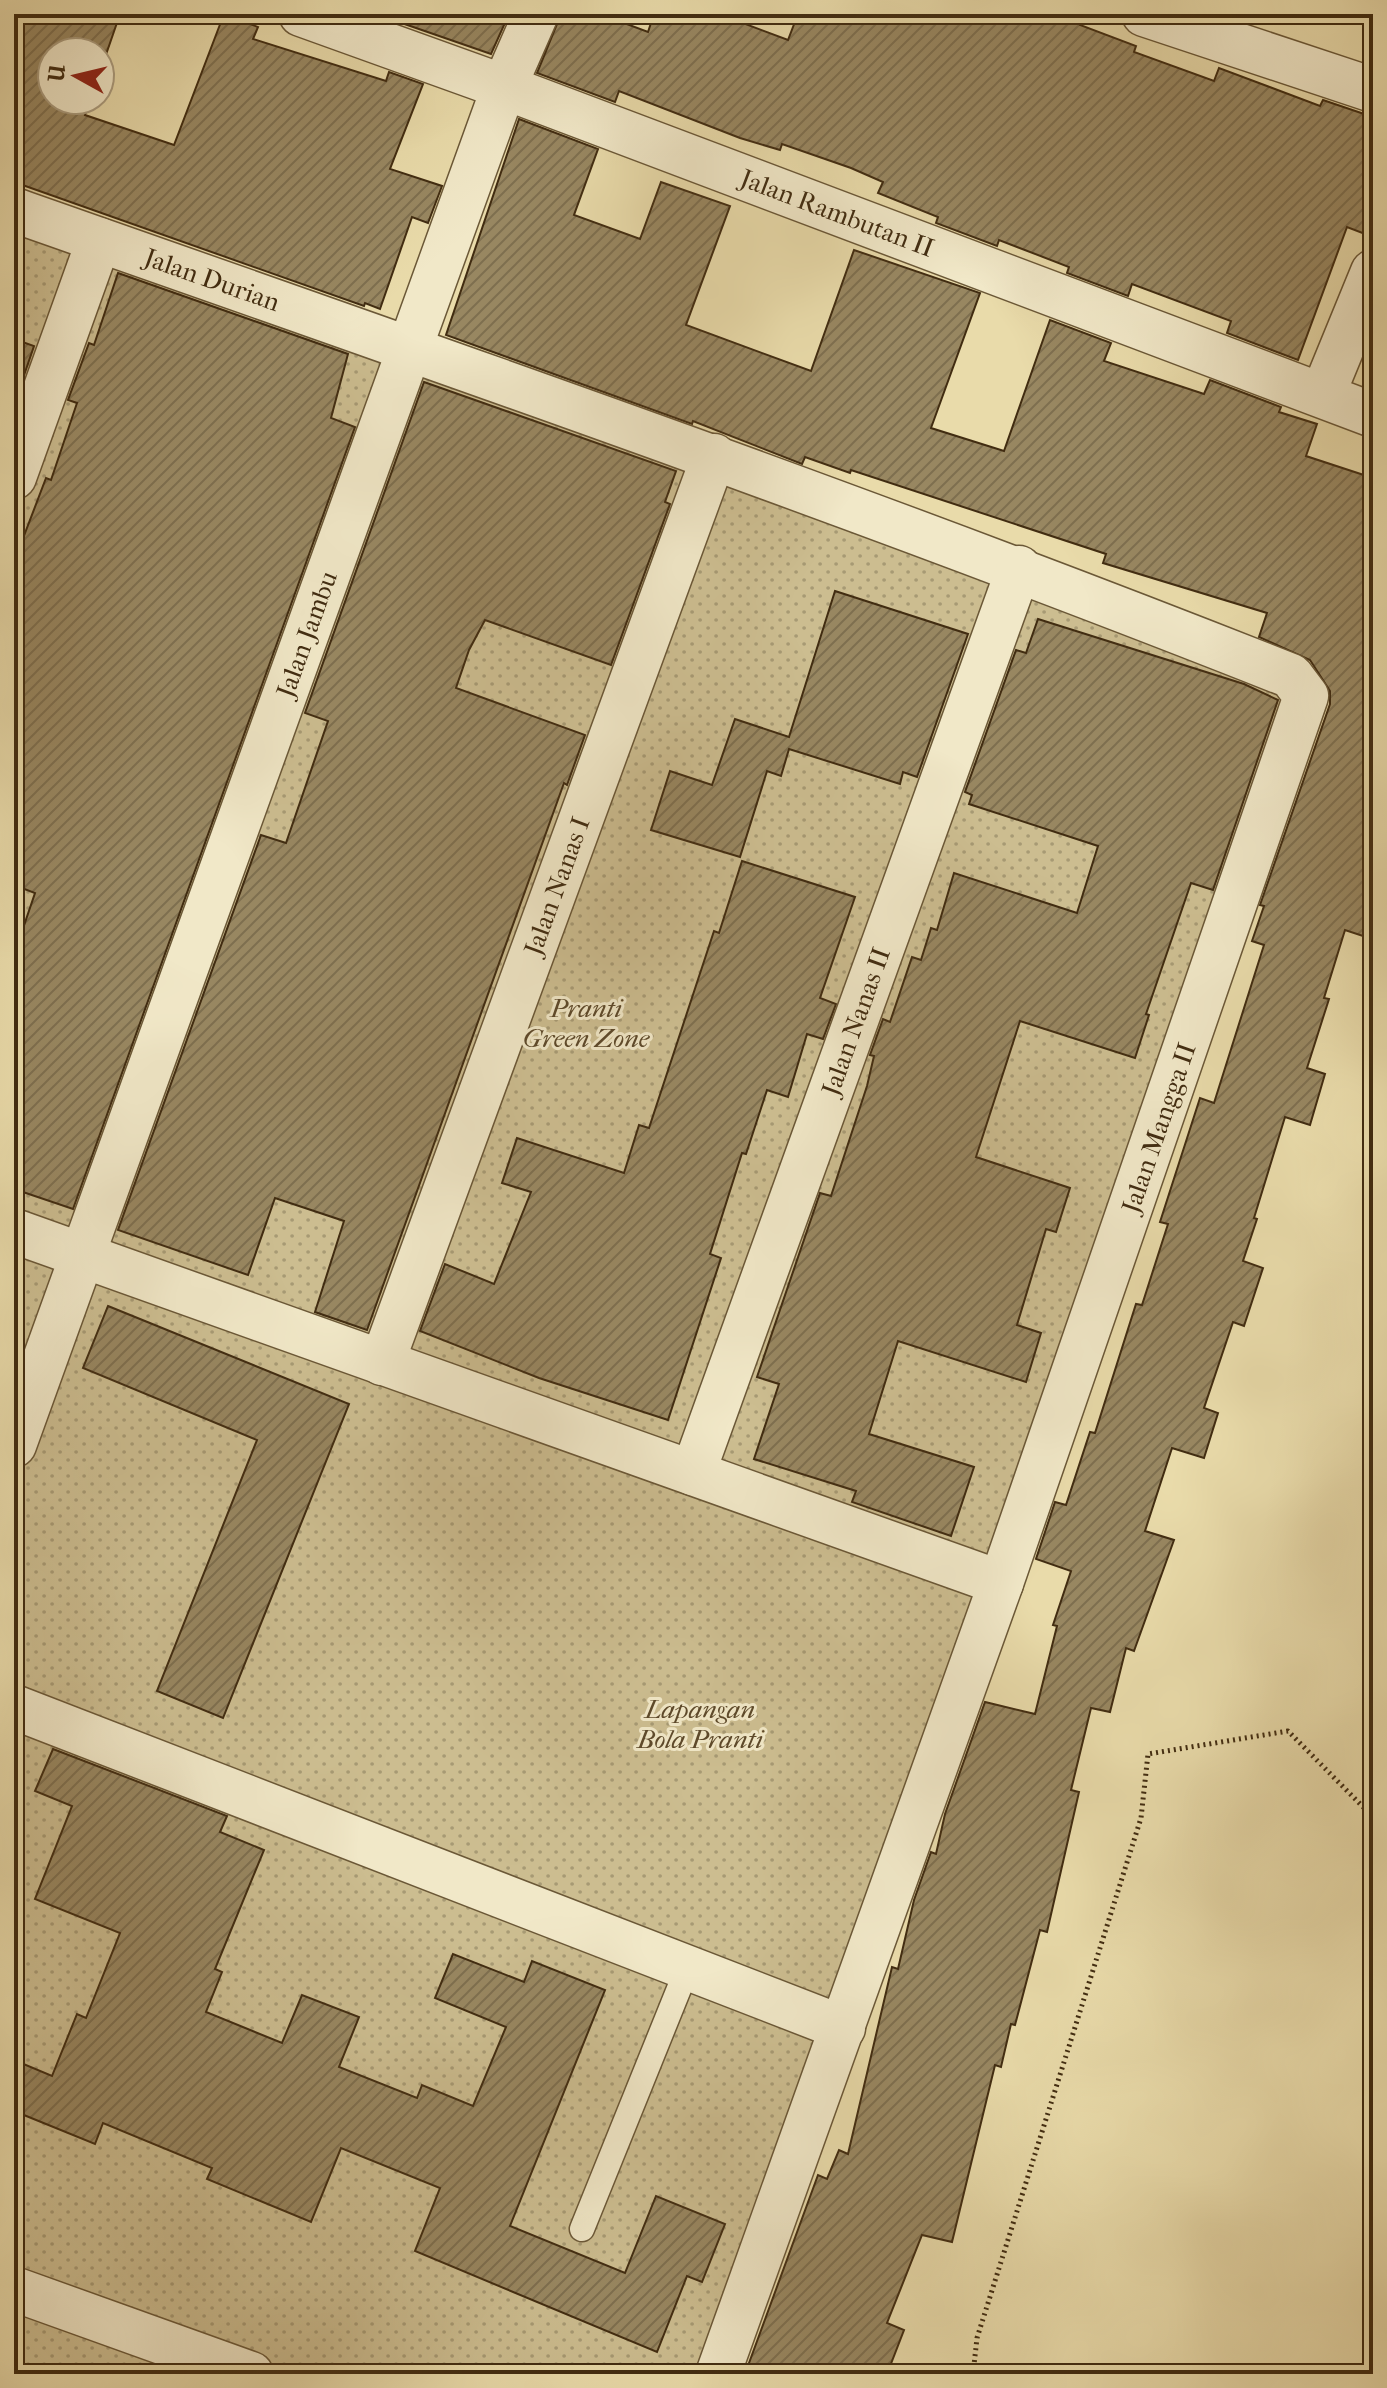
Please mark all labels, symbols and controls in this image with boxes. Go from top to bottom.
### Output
north arrow [36,36,116,116]
text: U [43,62,71,85]
street label: Jalan Rambutan II [734,162,938,263]
street label: Jalan Durian [138,241,284,318]
street label: Jalan Jambu [269,567,344,703]
street label: Jalan Nanas I [516,813,596,961]
street label: Jalan Nanas II [814,943,897,1101]
park label: Pranti Green Zone [523,993,651,1054]
street label: Jalan Mangga II [1115,1039,1203,1219]
park label: Lapangan Bola Pranti [635,1694,764,1755]

